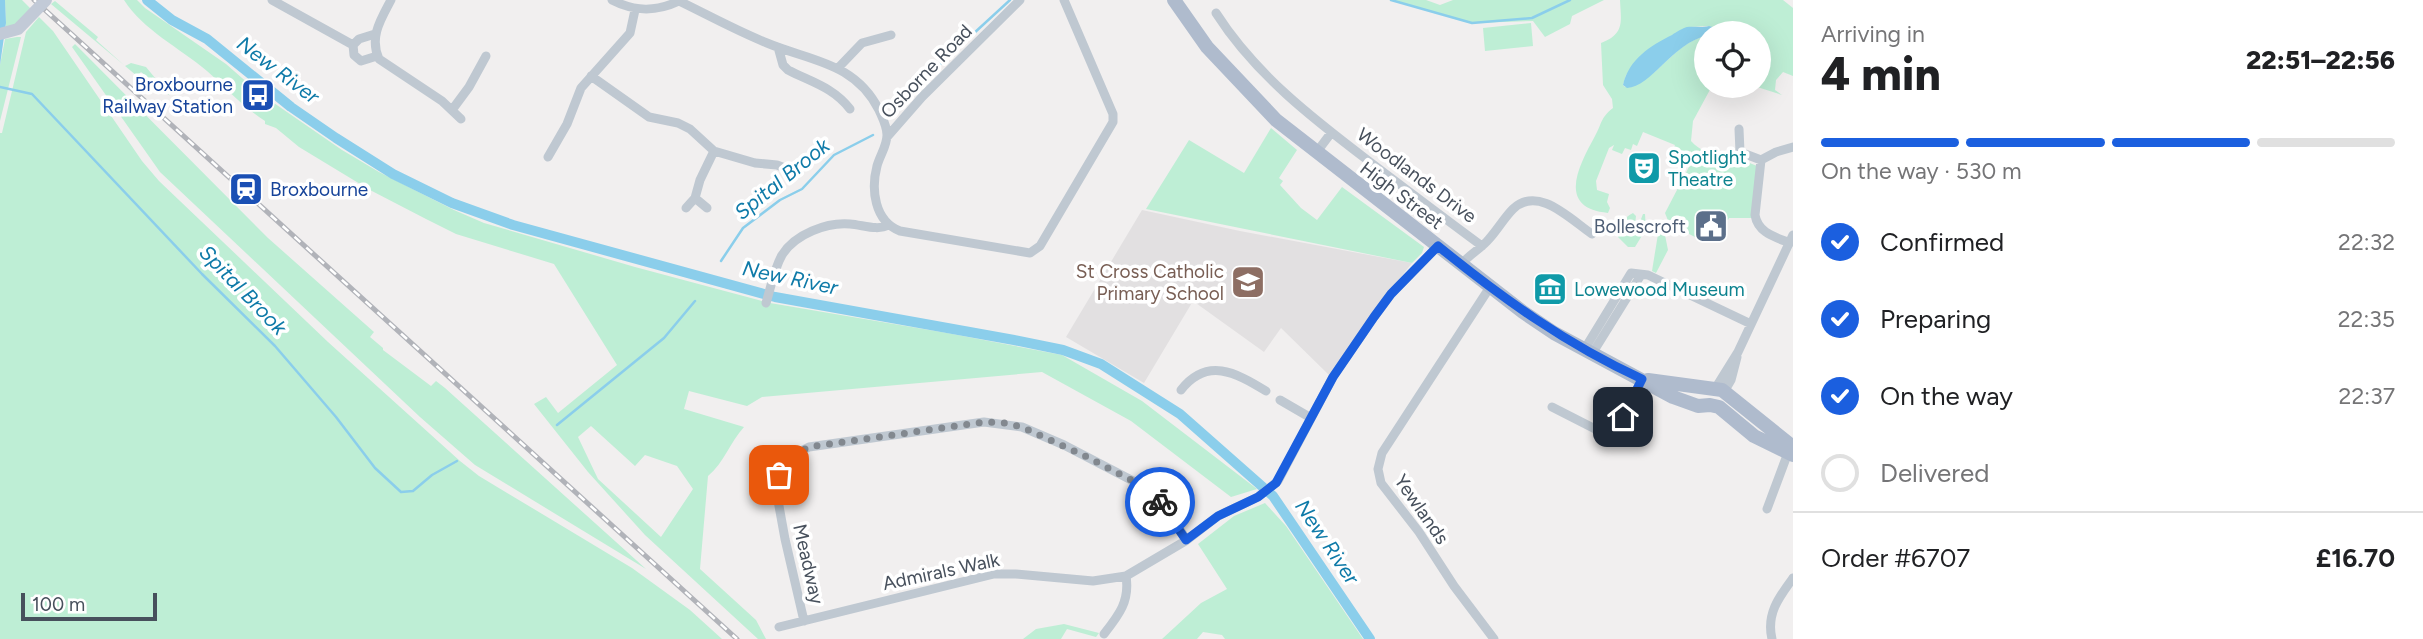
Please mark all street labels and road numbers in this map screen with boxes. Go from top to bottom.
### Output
street label: Osborne Road [876,20,977,123]
street label: Woodlands Drive [1352,123,1481,228]
street label: High Street [1356,157,1448,234]
street label: Yewlands [1389,470,1454,549]
street label: Meadway [788,522,829,606]
street label: Admirals Walk [881,548,1002,595]

